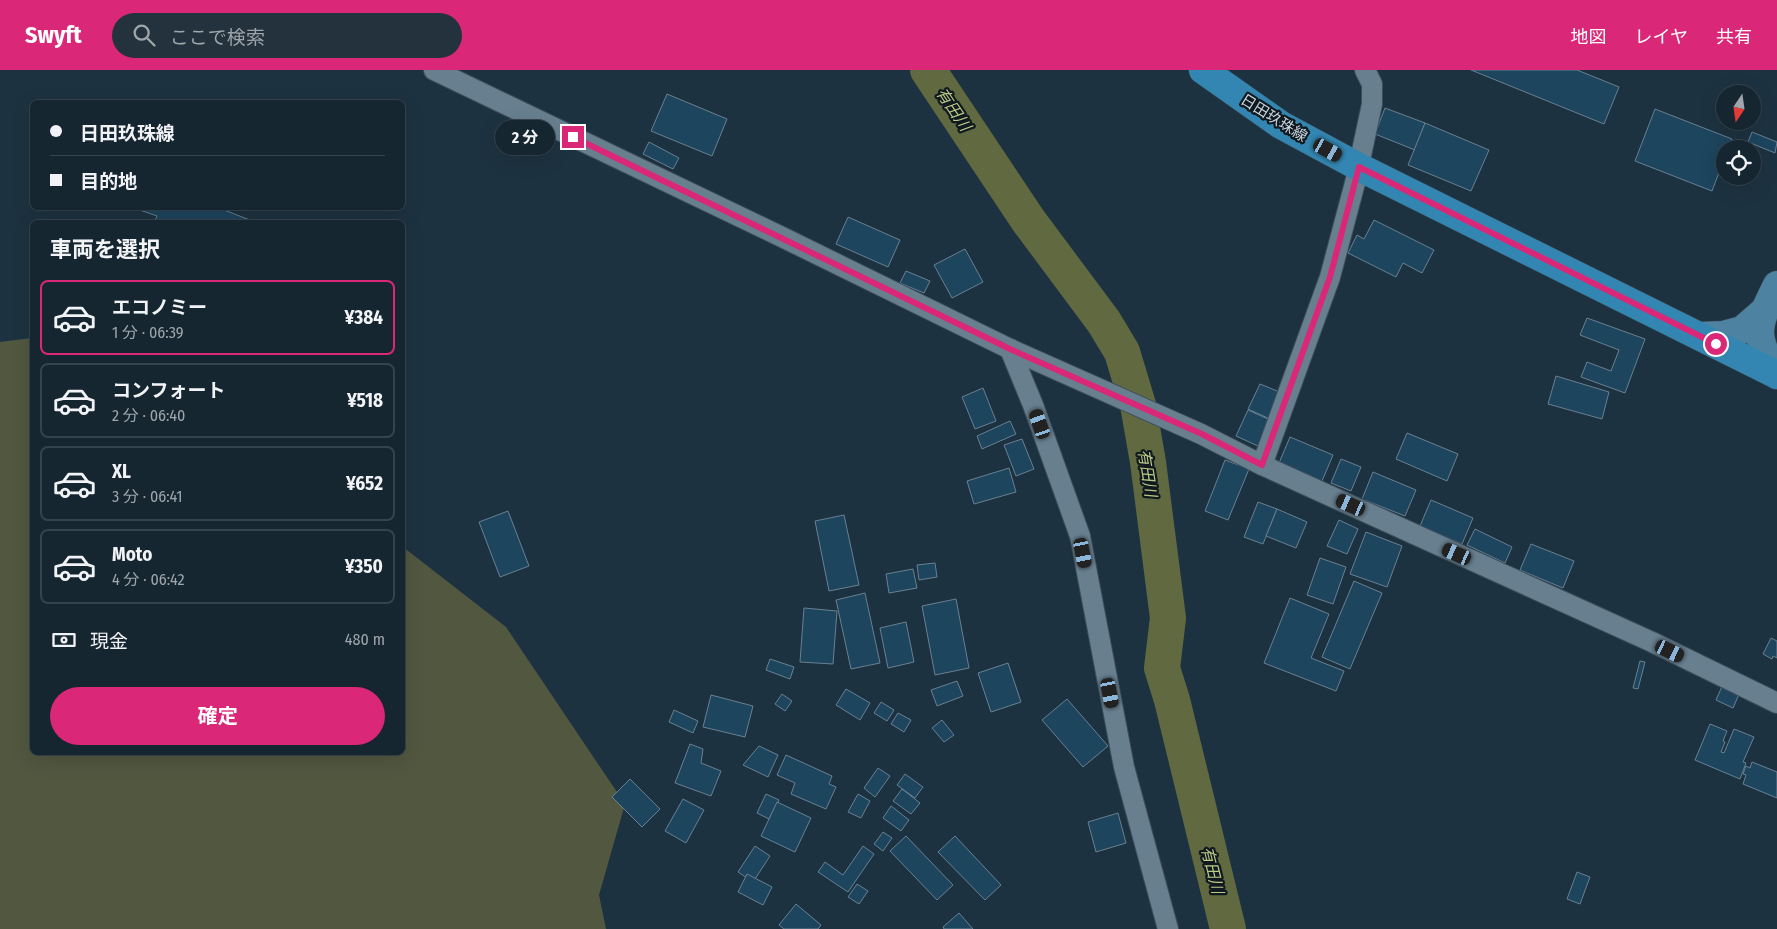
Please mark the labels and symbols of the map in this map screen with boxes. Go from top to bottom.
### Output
water label: 有田川 [932,84,976,136]
north arrow [1716,85,1761,130]
street label: 日田玖珠線 [1237,90,1311,146]
callout: 2 分 [496,120,556,154]
route end [562,126,584,148]
car [1311,136,1344,164]
route start [1705,333,1727,355]
car [1028,407,1051,441]
water label: 有田川 [1134,448,1161,500]
car [1334,492,1367,518]
car [1072,537,1093,569]
car [1440,541,1473,567]
car [1653,638,1686,664]
car [1099,677,1120,709]
water label: 有田川 [1197,845,1228,898]

